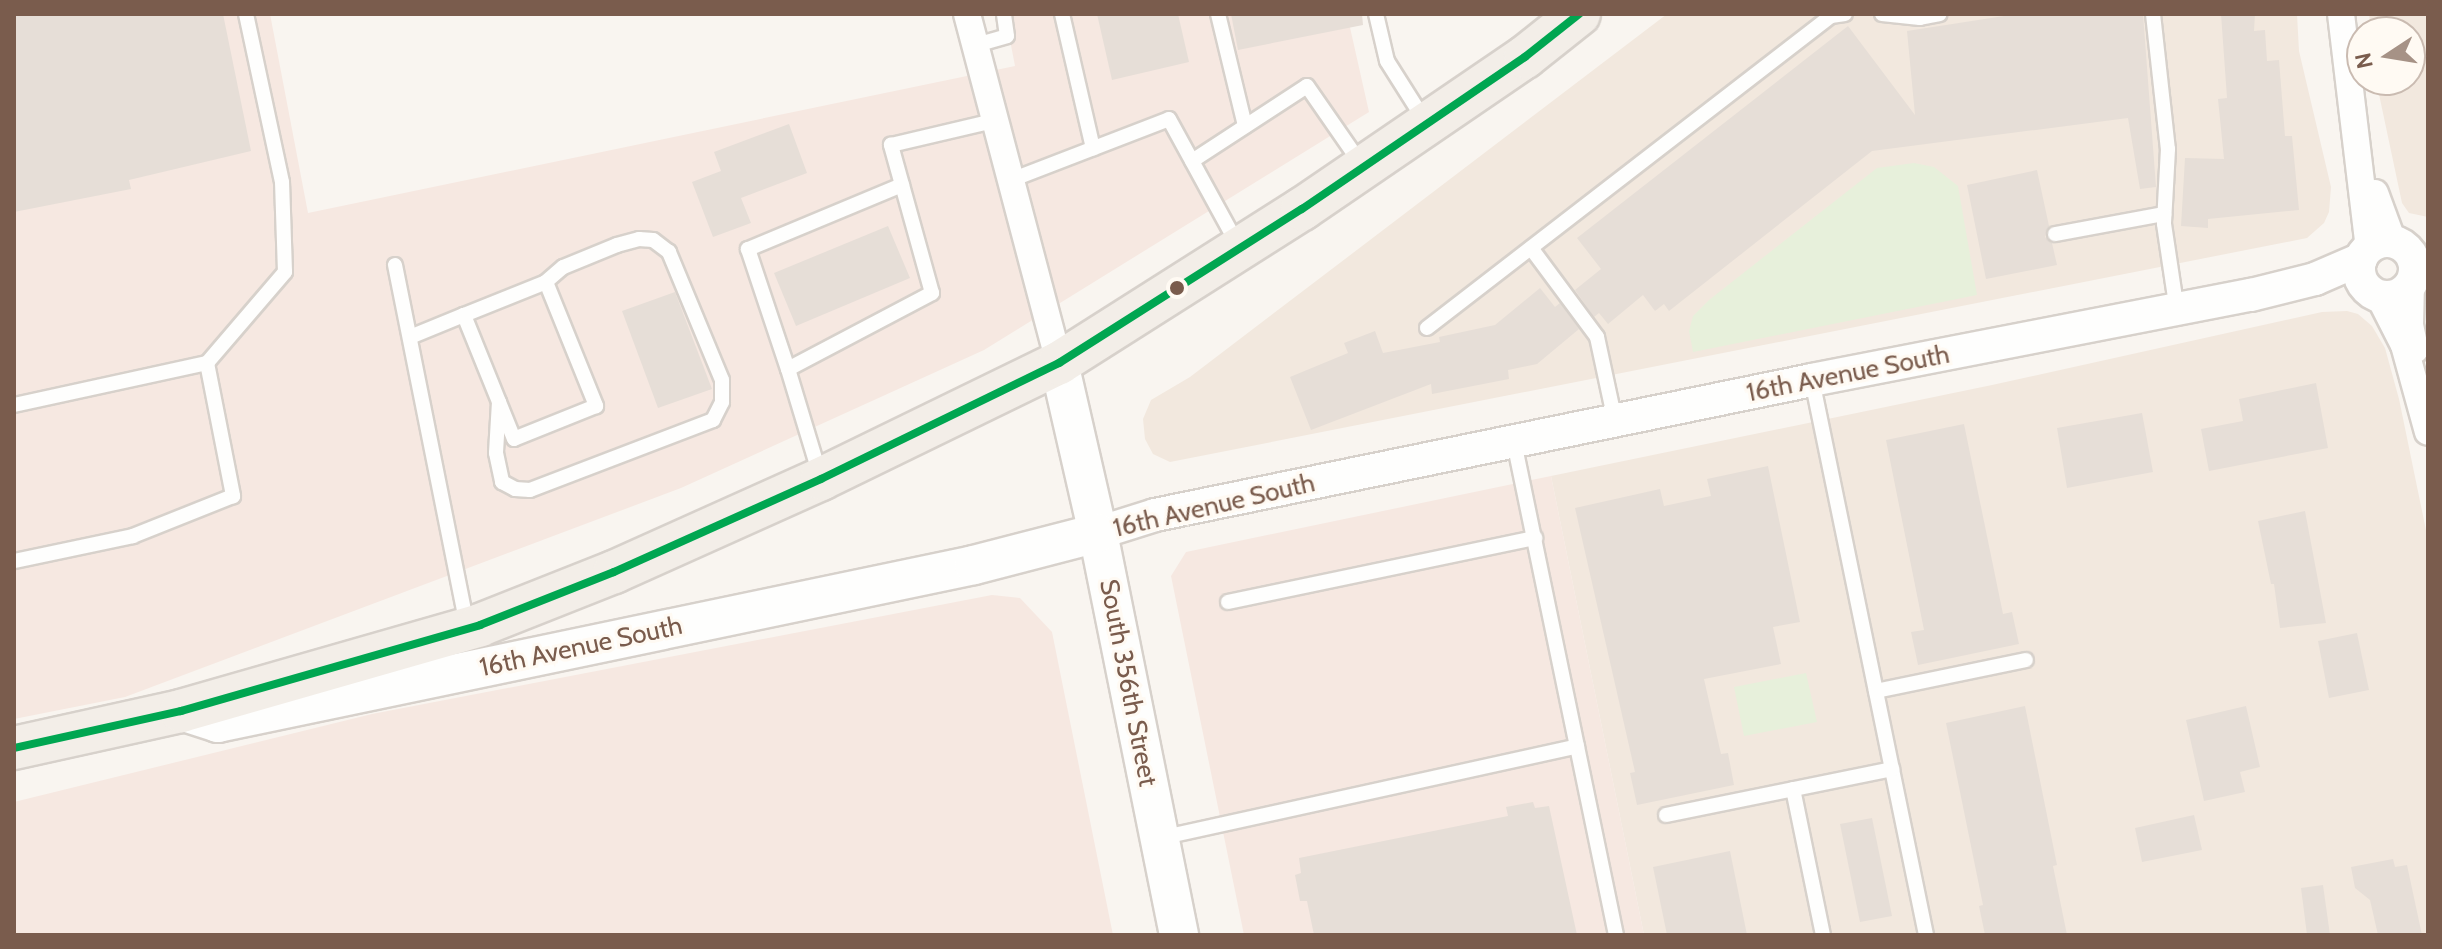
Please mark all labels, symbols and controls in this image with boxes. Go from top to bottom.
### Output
north arrow [2346,16,2426,96]
text: N [2349,50,2379,71]
unlabelled marker [1169,280,1185,296]
street label: 16th Avenue South [1744,339,1952,409]
street label: 16th Avenue South [1110,468,1318,544]
street label: South 356th Street [1093,577,1163,789]
street label: 16th Avenue South [477,610,685,684]

